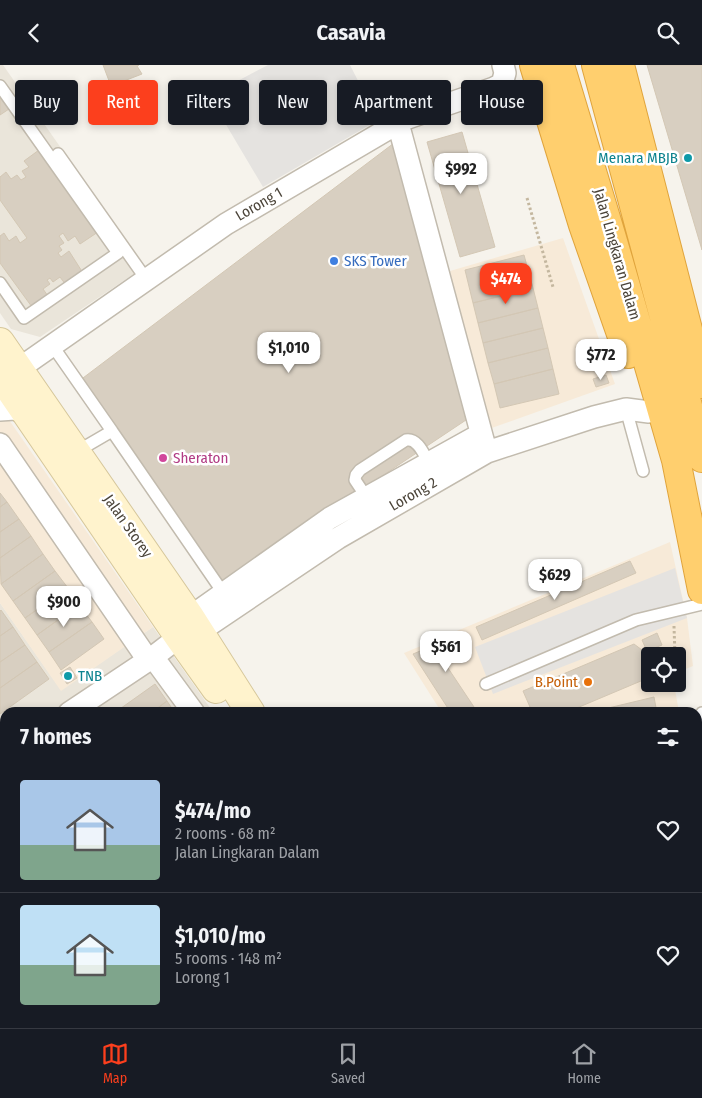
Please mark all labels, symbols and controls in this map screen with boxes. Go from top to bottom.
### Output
icon: back [20,19,48,47]
text: Casavia [316,19,386,46]
icon: search [654,19,682,47]
chip: Buy [15,80,78,125]
chip: Rent [88,80,158,125]
chip: Filters [168,80,249,125]
chip: New [259,80,327,125]
chip: Apartment [337,80,451,125]
chip: House [461,80,543,125]
place label: Menara MBJB [598,149,678,167]
marker: Menara MBJB [682,152,694,164]
pin: $992 [431,153,491,195]
text: $992 [445,159,477,178]
street label: Lorong 1 [232,183,286,225]
street label: Jalan Lingkaran Dalam [590,186,644,322]
place label: SKS Tower [344,252,407,270]
marker: SKS Tower [328,255,340,267]
pin: $474 [476,263,536,305]
text: $474 [491,269,521,288]
pin: $1,010 [248,331,330,374]
text: $1,010 [268,338,310,357]
pin: $772 [571,339,631,381]
text: $772 [587,345,615,364]
place label: Sheraton [173,449,228,467]
marker: Sheraton [157,452,169,464]
street label: Lorong 2 [386,473,440,515]
street label: Jalan Storey [100,491,156,561]
pin: $629 [525,559,585,601]
text: $629 [539,565,571,584]
pin: $900 [34,585,94,628]
text: $900 [47,592,81,611]
pin: $561 [416,631,476,673]
text: $561 [431,637,461,656]
map controls [641,647,686,692]
button: locate [641,647,686,692]
place label: TNB [78,667,102,685]
marker: TNB [62,670,74,682]
place label: B.Point [535,673,578,691]
marker: B.Point [582,676,594,688]
icon: filters [654,723,682,751]
text: 7 homes [20,724,91,750]
text: $474/mo [175,798,251,824]
icon: home [60,800,120,860]
icon: heart [654,816,682,844]
text: 2 rooms · 68 m² [175,824,276,843]
text: Jalan Lingkaran Dalam [175,843,320,862]
text: $1,010/mo [175,923,266,949]
icon: home [60,925,120,985]
icon: heart [654,941,682,969]
text: 5 rooms · 148 m² [175,949,282,968]
text: Lorong 1 [175,968,230,987]
tab: Map [101,1040,129,1087]
tab: Saved [331,1040,365,1087]
tab: Home [567,1040,601,1087]

